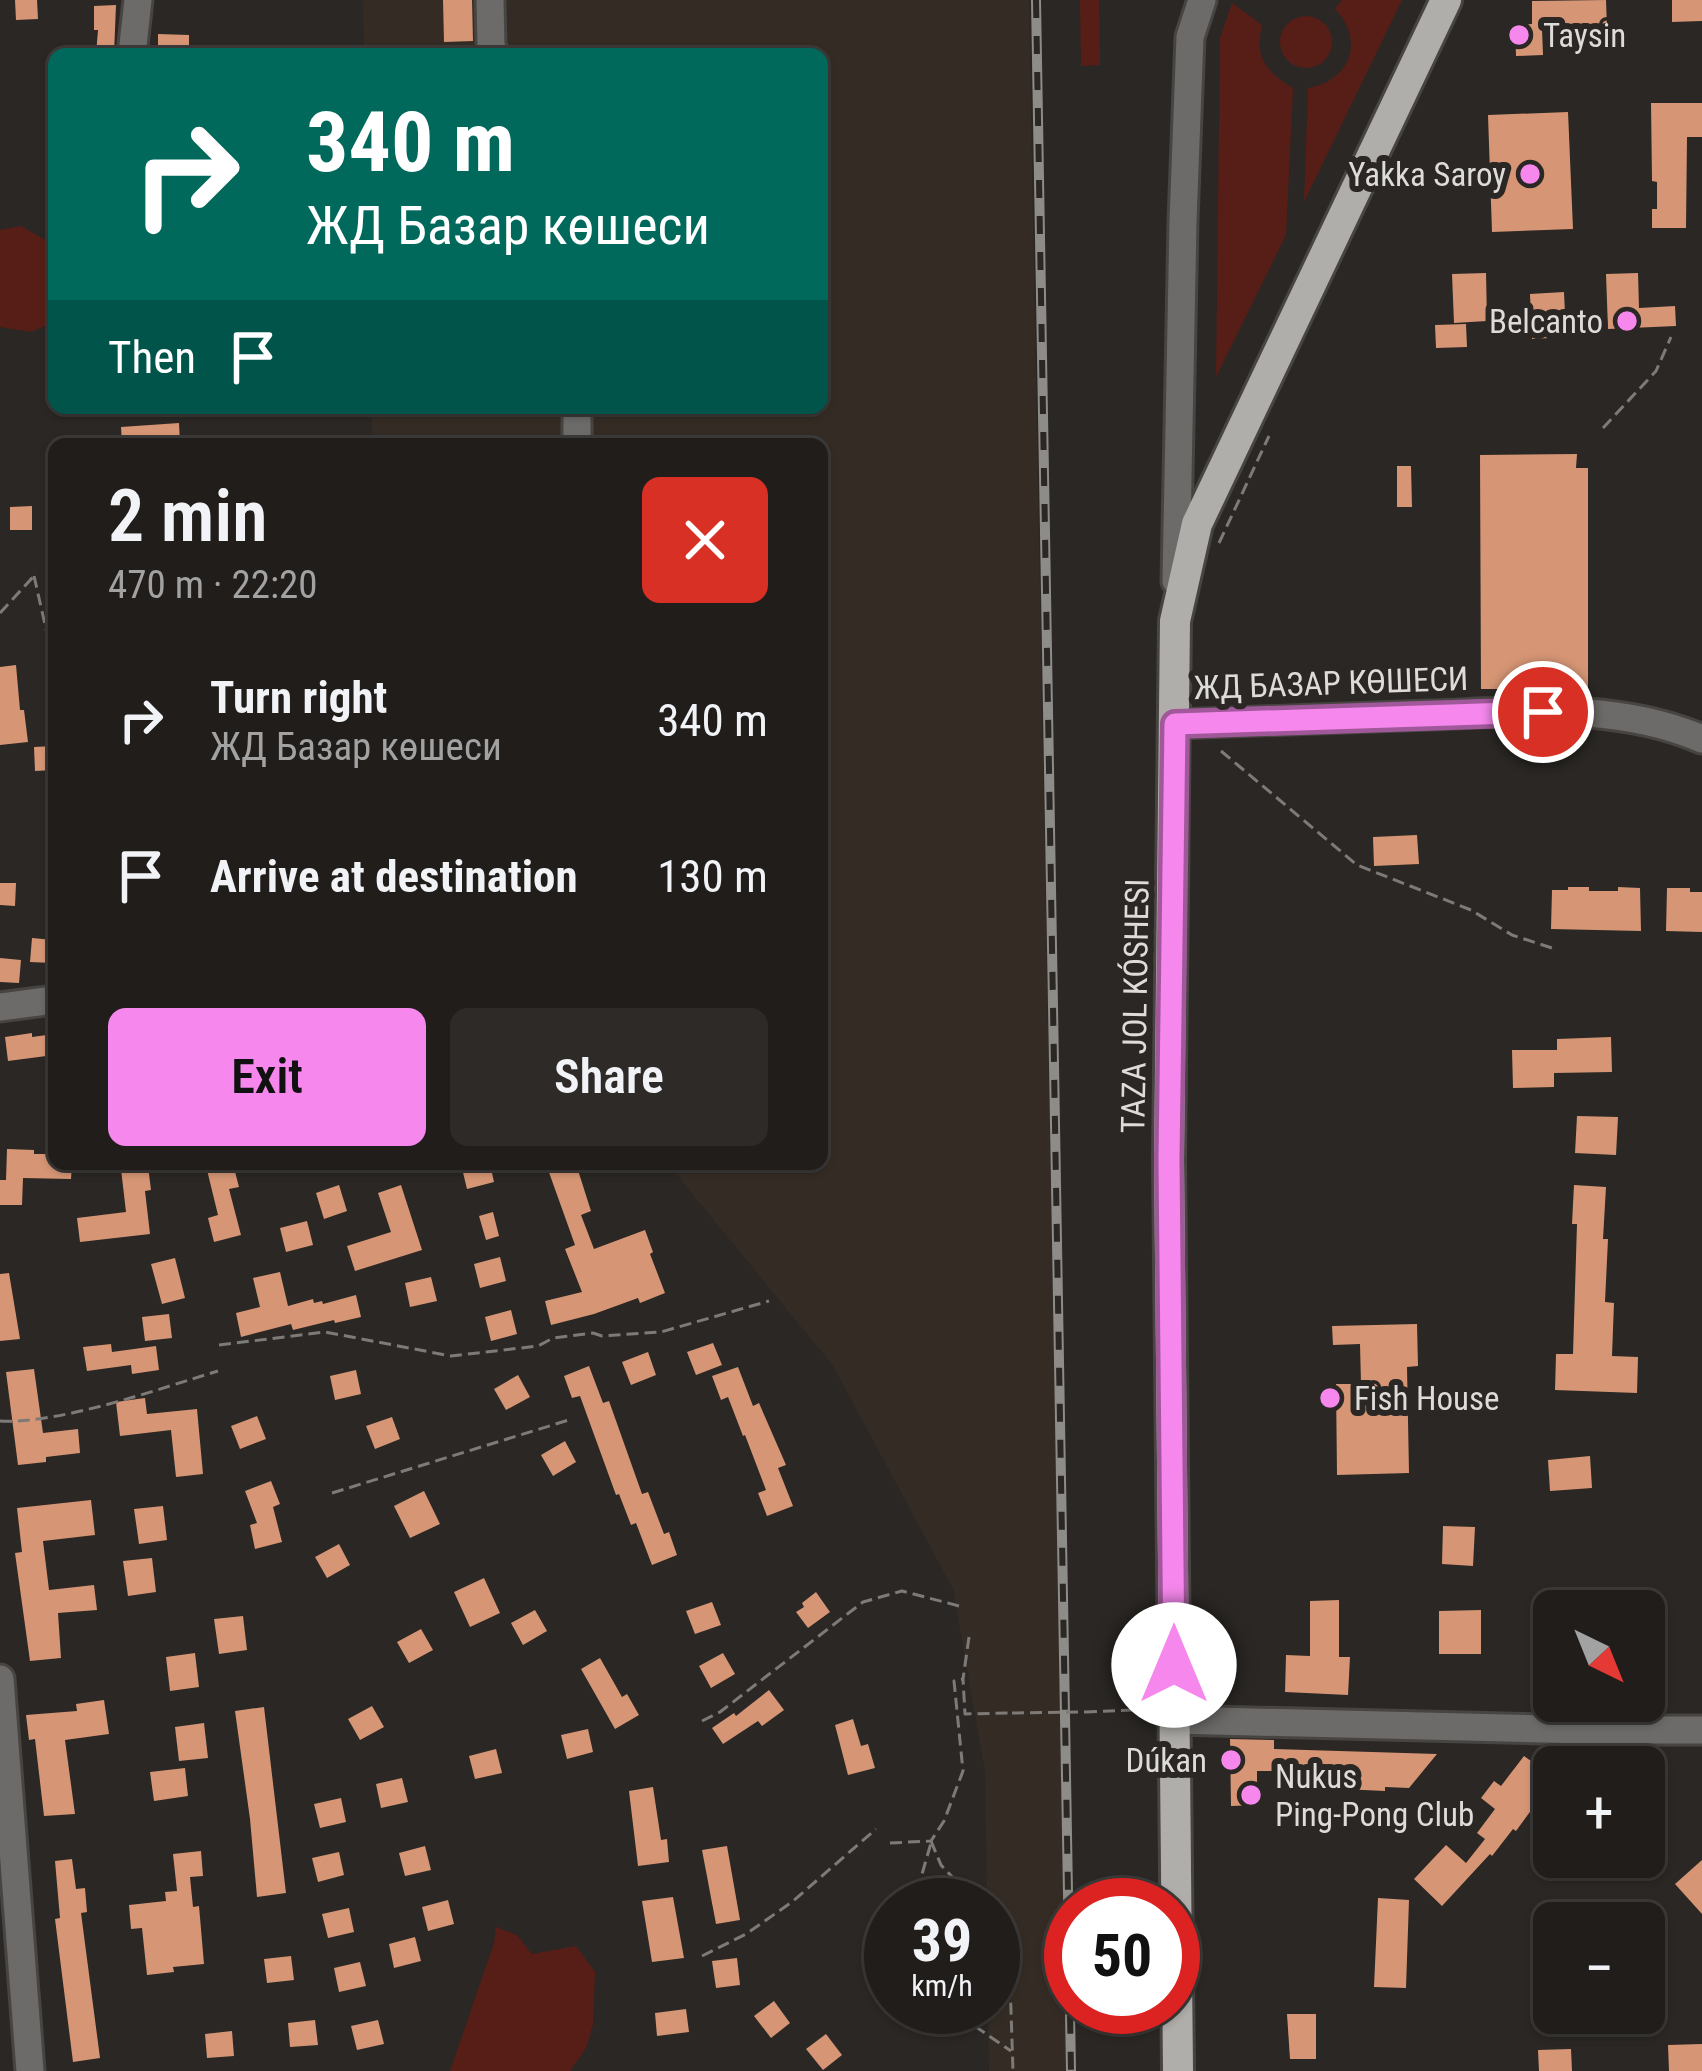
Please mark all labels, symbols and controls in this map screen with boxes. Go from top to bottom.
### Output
place label: Taysin [1543,16,1626,55]
marker: Taysin [1506,22,1532,48]
text: 340 m [306,93,515,192]
icon: right [108,96,264,252]
place label: Yakka Saroy [1348,155,1506,194]
marker: Yakka Saroy [1517,161,1543,187]
text: ЖД Базар көшеси [306,194,710,257]
place label: Belcanto [1489,302,1603,341]
marker: Belcanto [1614,308,1640,334]
icon: arrive [220,324,286,390]
text: Then [108,331,196,384]
text: 2 min [108,474,267,559]
button: close [642,477,768,603]
text: 470 m · 22:20 [108,562,318,608]
street label: ЖД БАЗАР КӨШЕСИ [1193,659,1469,707]
pin [1492,661,1594,763]
text: Turn right [210,671,387,724]
icon: arrive [1510,679,1576,745]
icon: right [108,687,174,753]
text: 340 m [657,694,768,747]
text: ЖД Базар көшеси [210,724,502,770]
icon: arrive [108,843,174,909]
text: Arrive at destination [210,850,578,903]
text: 130 m [657,850,768,903]
street label: TAZA JOL KÓSHESI [1113,878,1157,1134]
button: Exit [108,1008,426,1146]
button: Share [450,1008,768,1146]
place label: Fish House [1354,1379,1500,1418]
marker: Fish House [1317,1385,1343,1411]
north arrow [1533,1590,1665,1722]
map controls [1533,1590,1665,2034]
position arrow [1111,1602,1237,1728]
place label: Dúkan [1126,1741,1207,1780]
button: + [1533,1746,1665,1878]
marker: Dúkan [1218,1747,1244,1773]
place label: Nukus Ping-Pong Club [1275,1757,1474,1834]
marker: Nukus Ping-Pong Club [1238,1782,1264,1808]
speed limit sign: 50 [1044,1878,1200,2034]
button: − [1533,1902,1665,2034]
text: 39 [912,1905,972,1976]
text: km/h [911,1968,973,2003]

